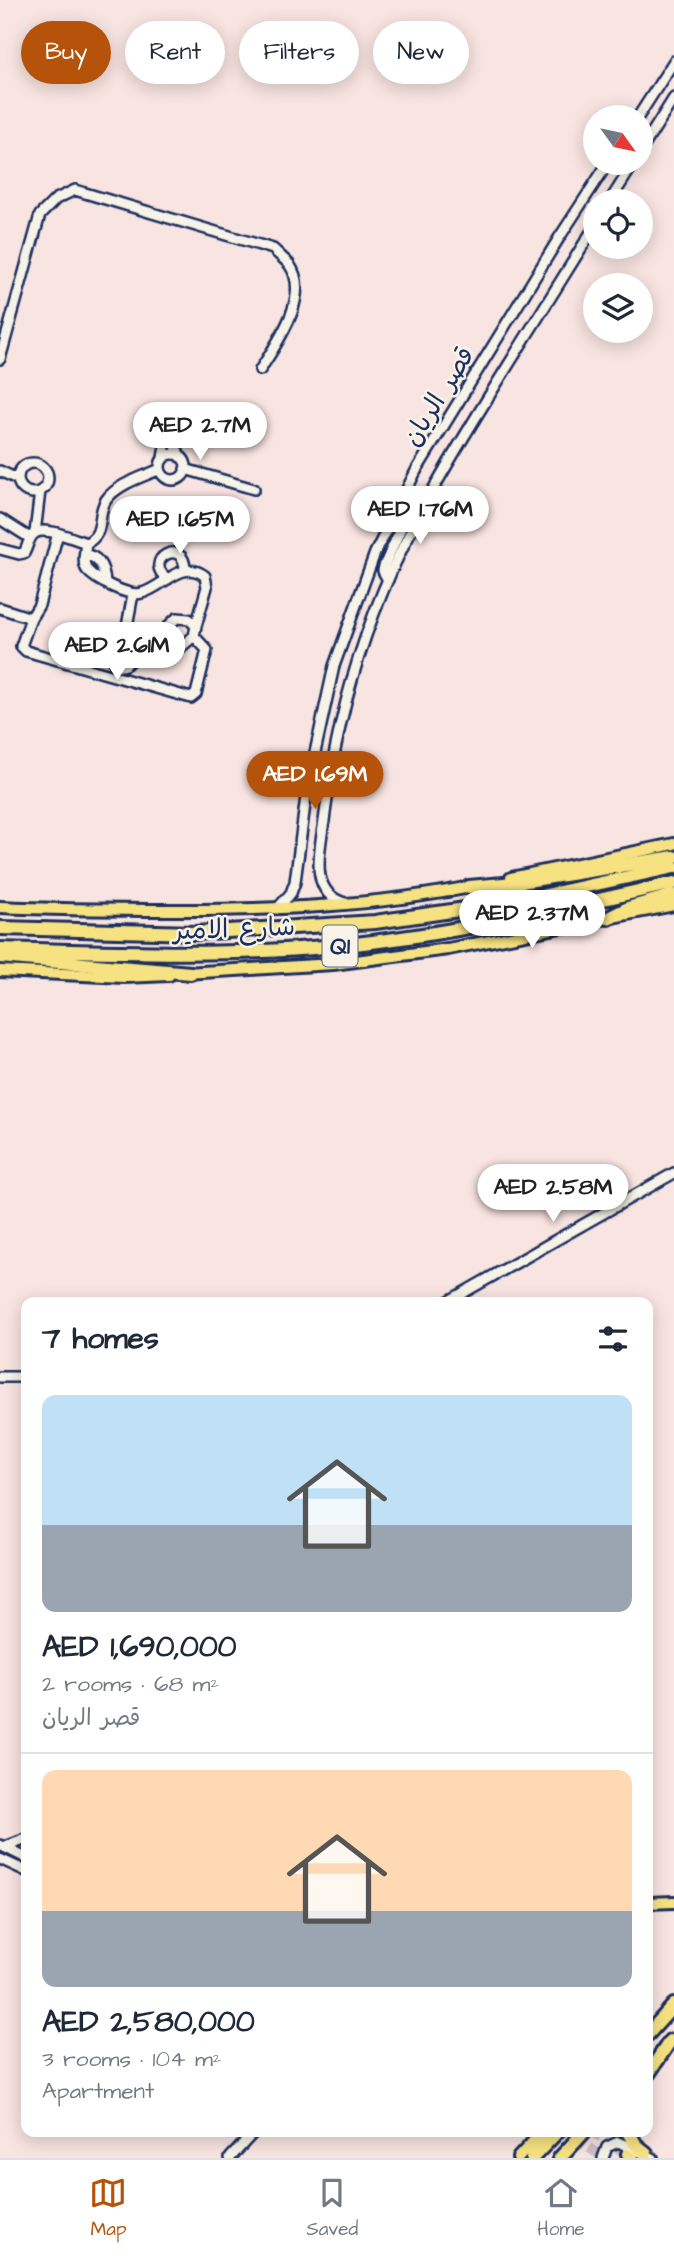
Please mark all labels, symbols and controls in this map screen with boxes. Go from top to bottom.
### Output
chip: Buy [21,21,111,84]
chip: Rent [125,21,225,84]
chip: Filters [239,21,359,84]
chip: New [373,21,469,84]
north arrow [583,105,653,175]
map controls [583,105,653,343]
button: locate [583,189,653,259]
button: layers [583,273,653,343]
street label: قصر الريان [394,340,484,453]
pin: AED 2.7M [128,402,272,462]
text: AED 2.7M [149,409,251,441]
pin: AED 1.76M [340,486,500,546]
text: AED 1.76M [367,493,473,525]
pin: AED 1.65M [100,496,260,556]
text: AED 1.65M [126,503,234,535]
pin: AED 2.61M [37,622,197,682]
text: AED 2.61M [64,629,170,661]
pin: AED 1.69M [235,752,395,811]
text: AED 1.69M [262,758,368,790]
pin: AED 2.37M [452,890,612,950]
text: AED 2.37M [475,897,589,929]
street label: شارع الامير [170,909,296,949]
road number: Q1 [322,926,358,966]
pin: AED 2.58M [473,1164,633,1224]
text: AED 2.58M [493,1171,613,1203]
text: 7 homes [42,1318,159,1360]
icon: filters [594,1320,632,1358]
icon: home [274,1441,400,1567]
text: AED 1,690,000 [42,1626,237,1668]
text: 2 rooms · 68 m² [42,1668,219,1700]
text: قصر الريان [42,1702,140,1734]
icon: home [274,1816,400,1942]
text: AED 2,580,000 [42,2001,255,2043]
text: 3 rooms · 104 m² [42,2043,221,2075]
text: Apartment [42,2075,154,2107]
tab: Map [89,2174,127,2243]
tab: Saved [306,2174,358,2243]
tab: Home [537,2174,584,2243]

